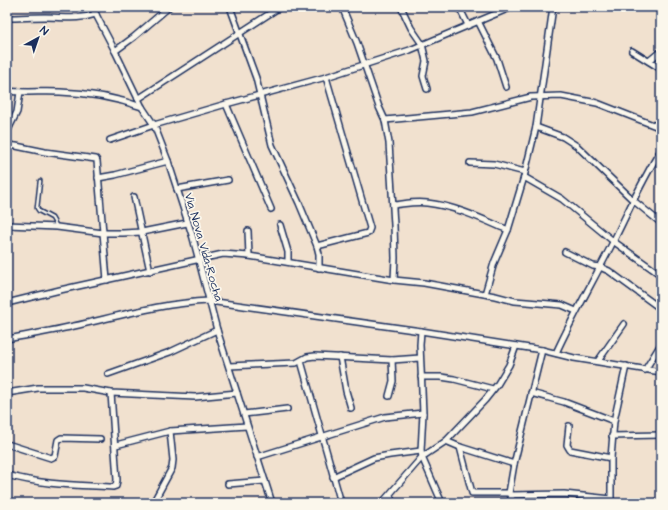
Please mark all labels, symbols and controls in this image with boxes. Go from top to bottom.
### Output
north arrow [18,18,58,58]
text: N [37,23,52,39]
street label: Via Nova Vida-Rocha [180,191,227,303]

